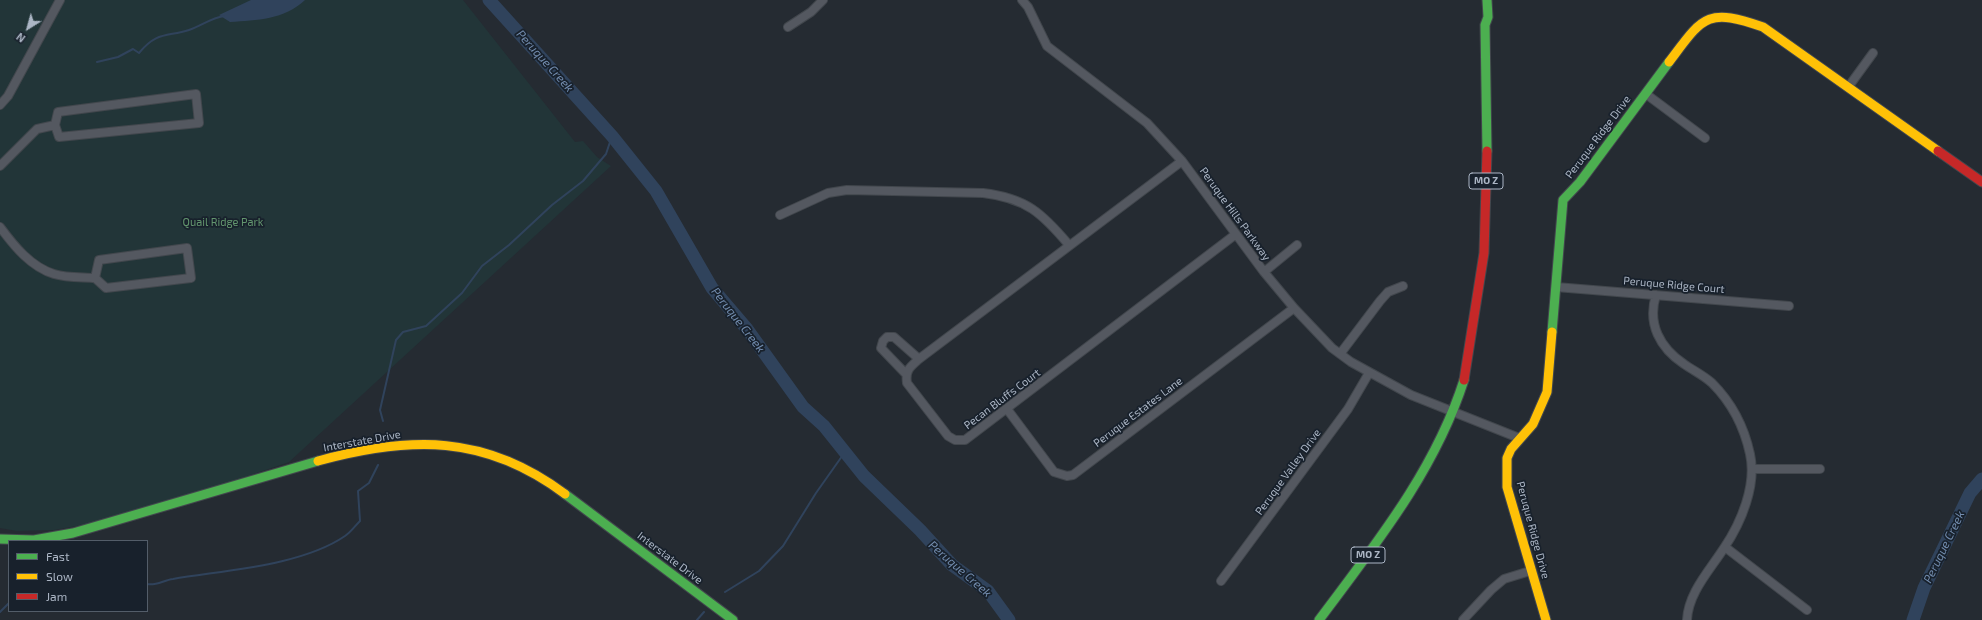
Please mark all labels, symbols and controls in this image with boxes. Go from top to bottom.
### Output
north arrow [8,8,48,48]
water label: Peruque Creek [513,27,577,95]
text: N [13,30,28,46]
street label: Peruque Ridge Drive [1563,93,1633,181]
street label: Peruque Hills Parkway [1197,165,1273,263]
road number: MO Z [1469,173,1503,189]
park label: Quail Ridge Park [183,215,263,229]
street label: Peruque Ridge Court [1623,274,1725,296]
water label: Peruque Creek [708,285,768,355]
street label: Pecan Bluffs Court [961,366,1043,432]
street label: Peruque Estates Lane [1091,374,1185,450]
street label: Peruque Valley Drive [1252,426,1324,518]
street label: Interstate Drive [322,428,402,454]
street label: Peruque Ridge Drive [1514,480,1552,580]
water label: Peruque Creek [1920,509,1968,585]
street label: Interstate Drive [635,529,705,587]
water label: Peruque Creek [926,538,994,600]
legend [8,540,148,612]
road number: MO Z [1351,547,1385,563]
text: Fast [46,549,69,563]
text: Slow [46,569,73,583]
text: Jam [46,589,67,603]

